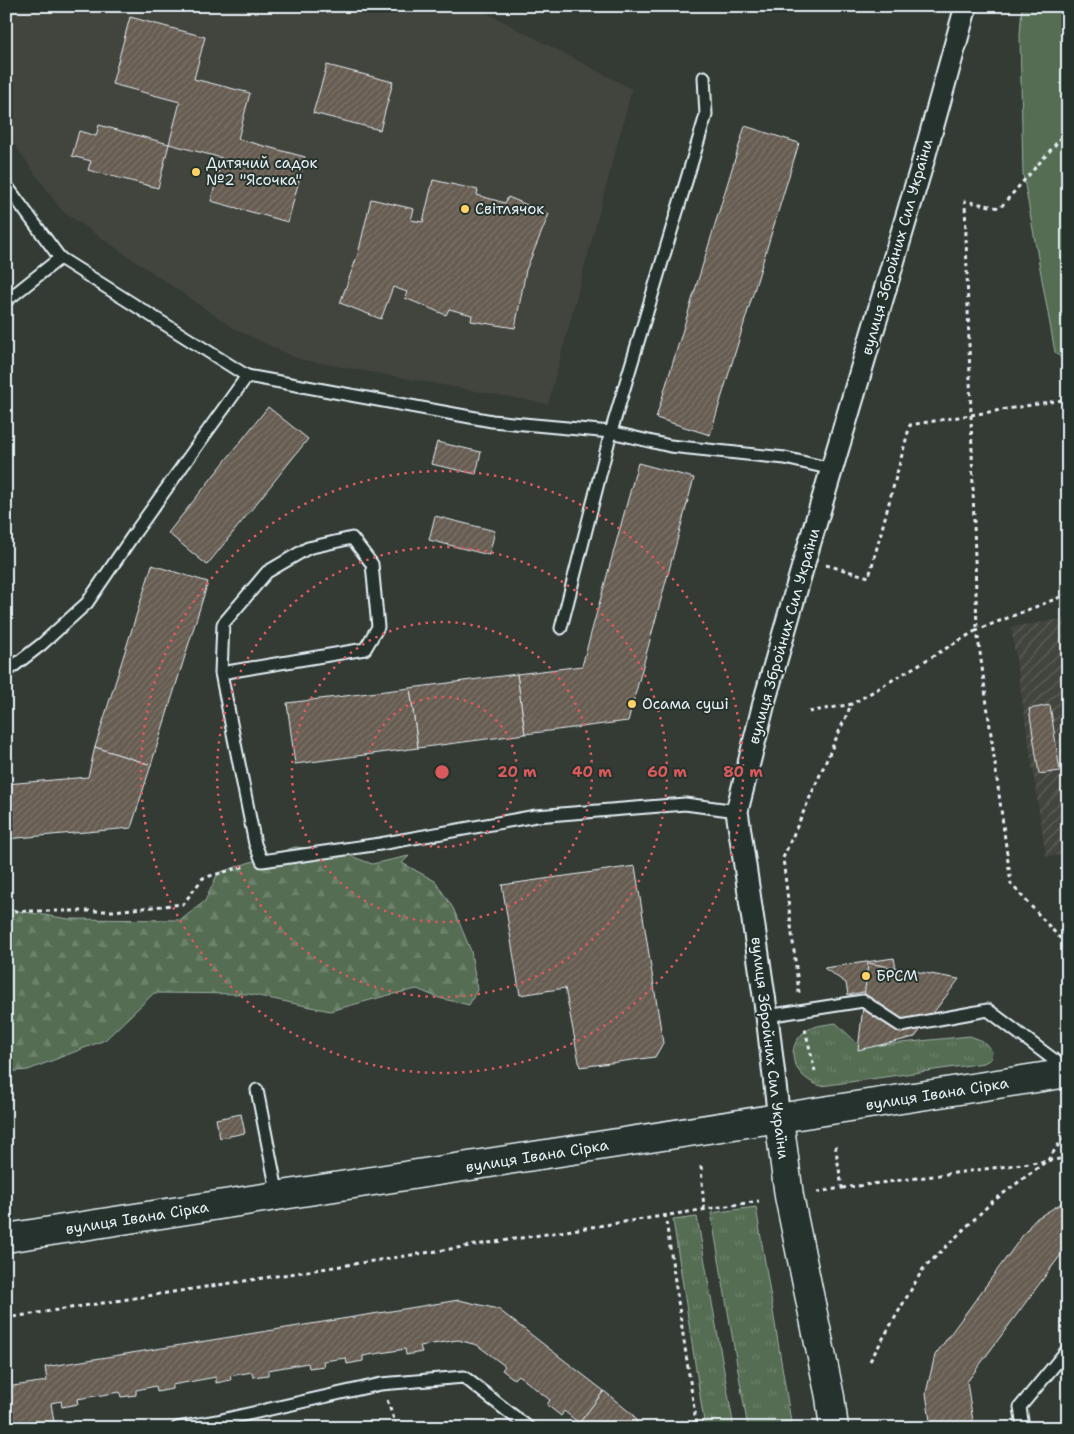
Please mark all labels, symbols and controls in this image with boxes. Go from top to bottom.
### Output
street label: вулиця Збройних Сил України [857,136,938,357]
place label: Дитячий садок №2 "Ясочка" [206,153,318,190]
marker: Дитячий садок №2 "Ясочка" [190,166,202,178]
place label: Світлячок [475,199,544,219]
marker: Світлячок [459,203,471,215]
street label: вулиця Збройних Сил України [744,525,825,746]
place label: Осама суші [642,694,729,714]
marker: Осама суші [626,698,638,710]
text: 20 m [497,762,537,782]
text: 40 m [572,762,612,782]
text: 60 m [647,762,687,782]
text: 80 m [723,762,763,782]
centre of rings [433,763,451,781]
street label: вулиця Збройних Сил України [746,936,794,1161]
place label: БРСМ [876,966,918,986]
marker: БРСМ [860,970,872,982]
street label: вулиця Івана Сірка [864,1073,1011,1115]
street label: вулиця Івана Сірка [464,1135,611,1177]
street label: вулиця Івана Сірка [64,1197,211,1239]

